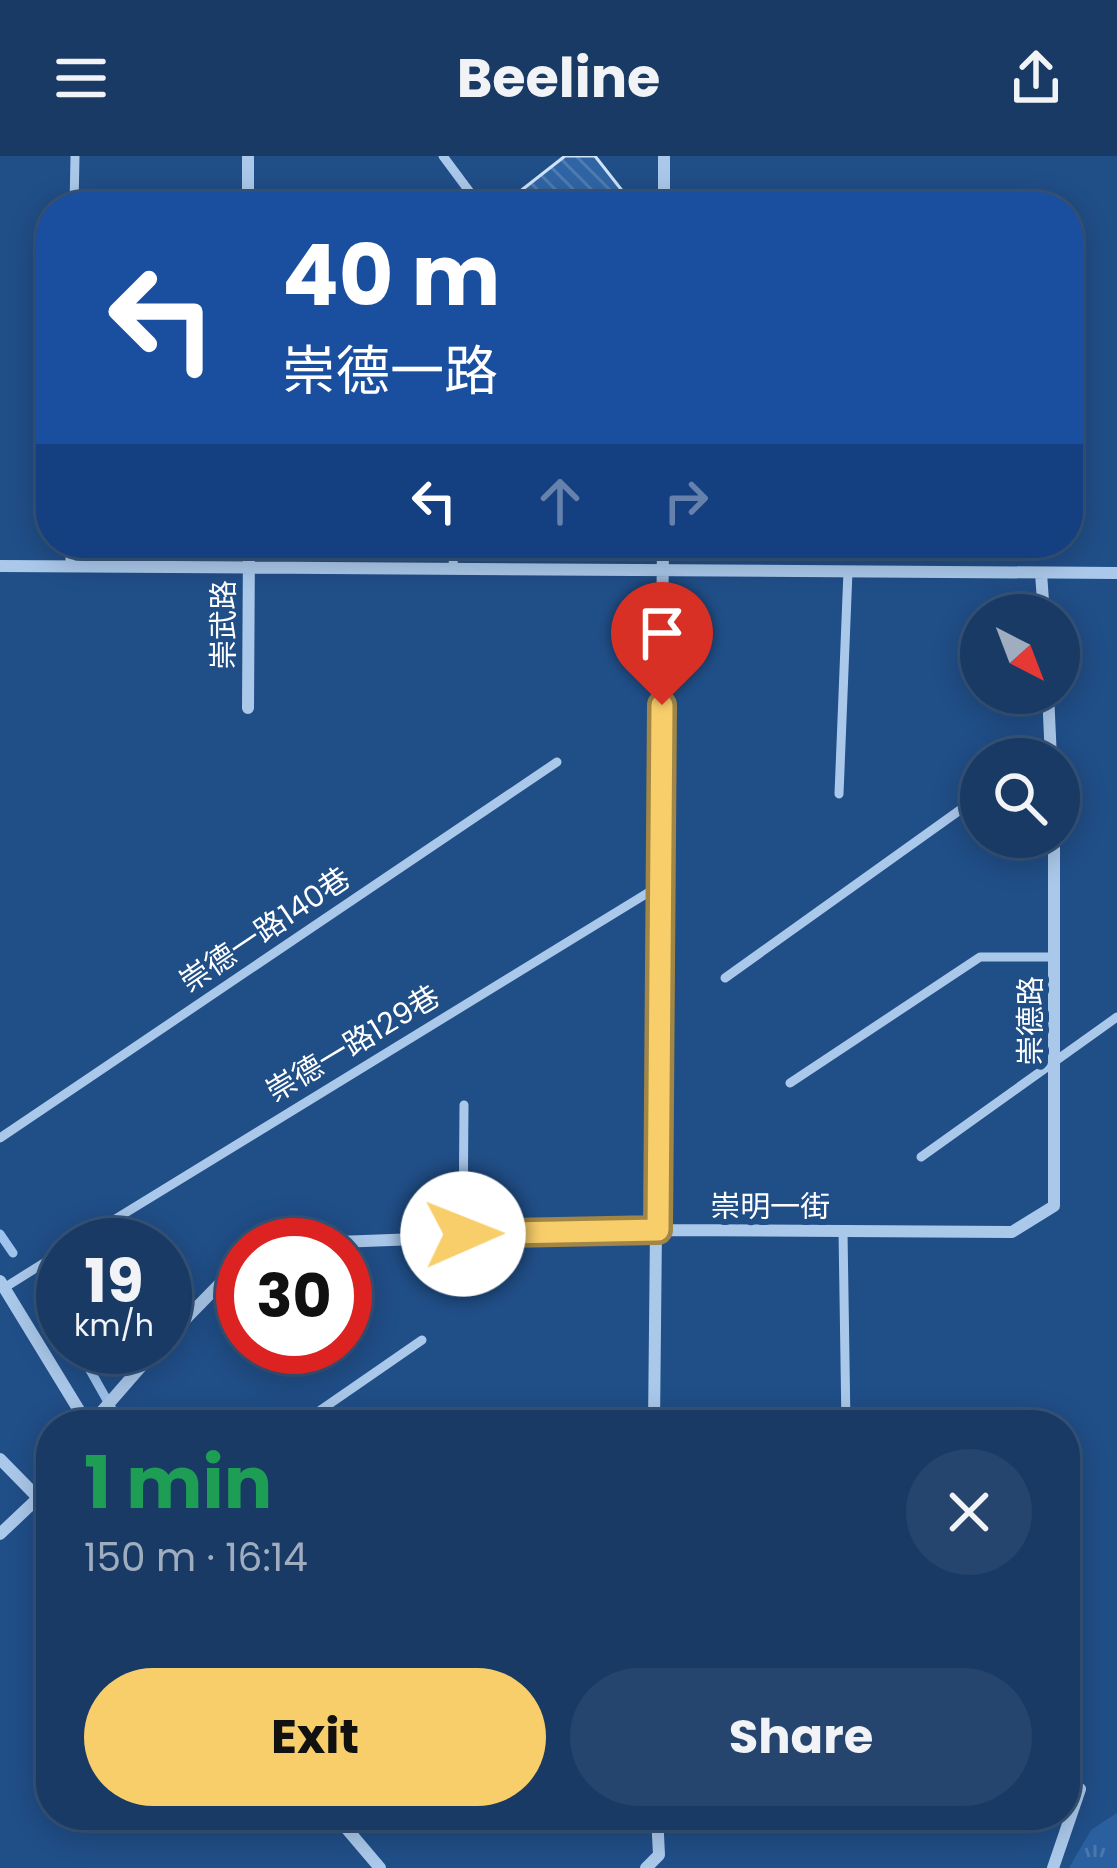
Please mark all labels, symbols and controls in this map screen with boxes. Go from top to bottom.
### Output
text: Beeline [457,40,660,116]
icon: menu [48,45,114,111]
icon: share [1003,45,1069,111]
text: 40 m [282,217,500,334]
icon: left [84,240,240,396]
text: 崇德一路 [282,333,498,409]
icon: left [401,468,467,534]
icon: ahead [527,468,593,534]
icon: right [653,468,719,534]
street label: 崇武路 [202,580,245,670]
pin [611,582,713,705]
north arrow [960,594,1080,714]
map controls [960,594,1080,858]
icon: arrive [629,600,695,666]
button: search [960,738,1080,858]
street label: 崇德一路140巷 [171,857,359,1003]
street label: 崇德一路129巷 [258,975,448,1112]
street label: 崇德路 [1009,976,1052,1066]
position arrow [400,1171,526,1297]
street label: 崇明一街 [710,1185,830,1228]
speed limit sign: 30 [216,1218,372,1374]
text: 19 [84,1239,144,1323]
text: km/h [74,1304,154,1347]
text: 1 min [84,1432,272,1533]
button: close [906,1449,1032,1575]
text: 150 m · 16:14 [84,1530,308,1585]
button: Exit [84,1668,546,1806]
button: Share [570,1668,1032,1806]

